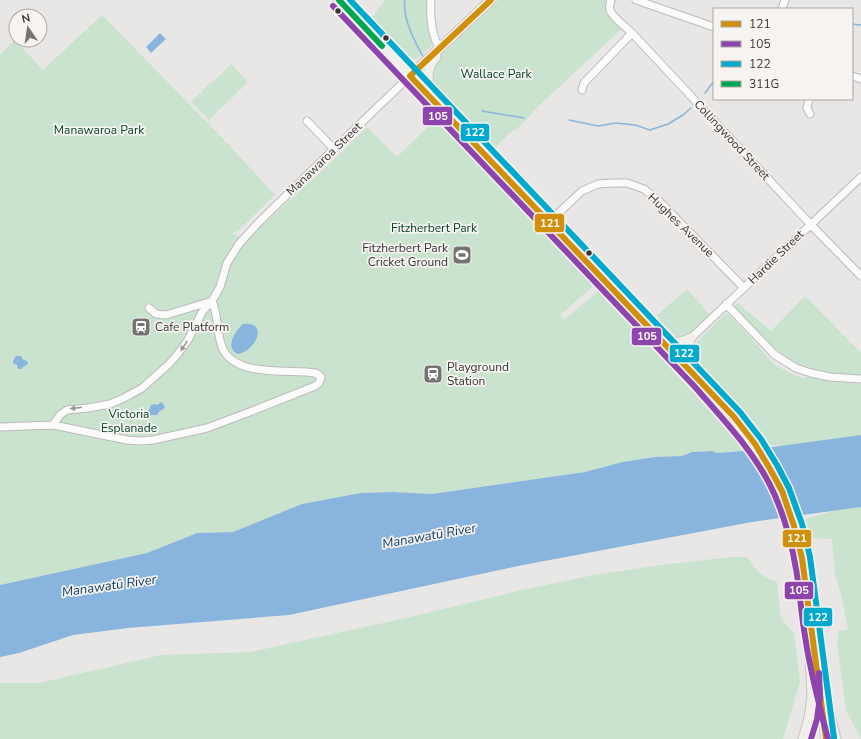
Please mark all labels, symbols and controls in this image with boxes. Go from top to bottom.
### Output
unlabelled marker [333,6,343,16]
north arrow [8,8,48,48]
legend [713,8,853,100]
text: N [20,11,32,27]
text: 121 [749,16,771,32]
unlabelled marker [381,33,391,43]
text: 105 [749,36,771,52]
text: 122 [749,56,771,72]
park label: Wallace Park [460,66,533,82]
text: 311G [749,76,779,92]
street label: Collingwood Street [691,96,774,184]
line badge: 105 [422,106,453,126]
text: 105 [428,109,448,124]
street label: Manawaroa Street [283,118,366,199]
park label: Manawaroa Park [54,122,145,138]
line badge: 122 [460,123,490,142]
text: 122 [465,125,485,140]
street label: Hughes Avenue [645,189,717,261]
line badge: 121 [534,213,565,233]
text: 121 [540,216,560,231]
park label: Fitzherbert Park [391,220,478,236]
street label: Hardie Street [745,226,808,288]
place label: Fitzherbert Park Cricket Ground [362,240,449,270]
sports icon: Fitzherbert Park Cricket Ground [451,244,473,266]
unlabelled marker [584,248,594,258]
station icon: Cafe Platform [130,316,152,338]
place label: Cafe Platform [155,319,229,335]
line badge: 105 [631,327,662,346]
text: 105 [637,329,657,344]
one-way arrow [180,341,188,351]
line badge: 122 [669,344,700,363]
text: 122 [674,346,694,361]
place label: Playground Station [447,359,509,389]
station icon: Playground Station [422,363,444,385]
one-way arrow [70,405,82,412]
park label: Victoria Esplanade [101,406,157,436]
water label: Manawatū River [381,519,478,553]
line badge: 121 [782,529,812,548]
text: 121 [787,531,807,546]
water label: Manawatū River [61,570,158,602]
line badge: 105 [784,581,814,600]
text: 105 [789,583,809,598]
line badge: 122 [803,607,833,627]
text: 122 [808,610,828,625]

